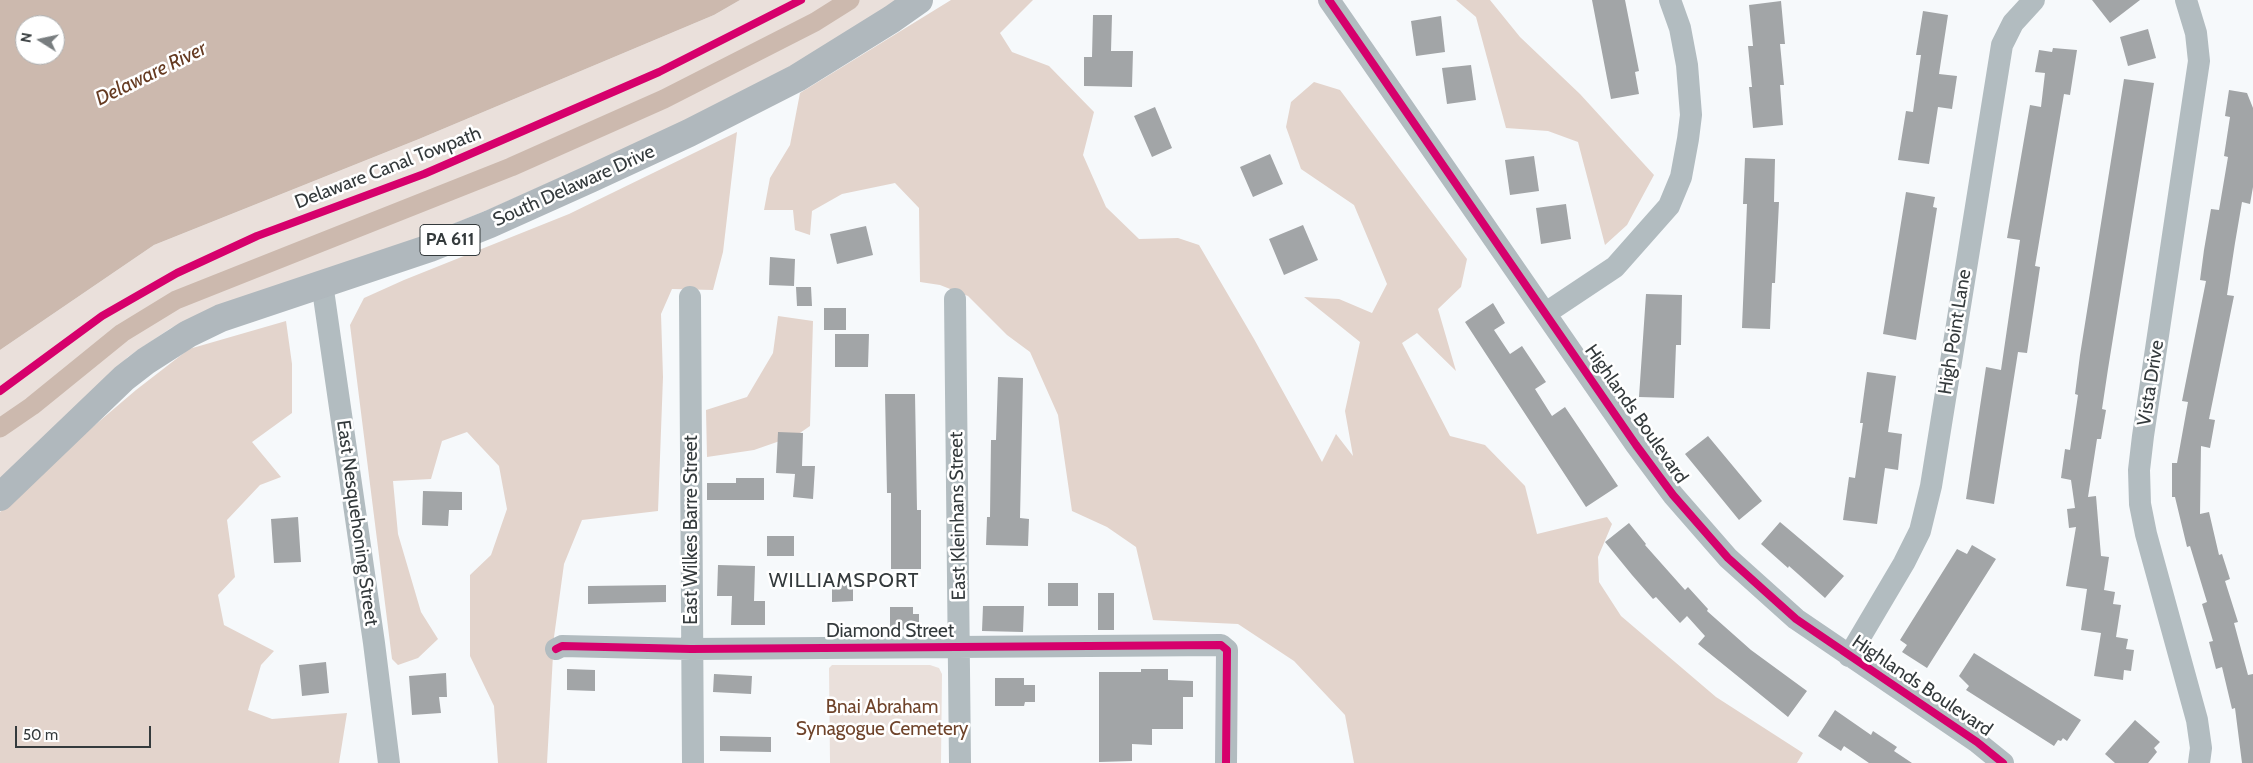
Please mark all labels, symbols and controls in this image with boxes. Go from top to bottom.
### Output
north arrow [15,15,65,65]
text: N [16,31,36,44]
water label: Delaware River [92,37,210,111]
street label: Delaware Canal Towpath [292,122,484,214]
street label: South Delaware Drive [490,140,658,232]
road number: PA 611 [420,224,480,256]
street label: High Point Lane [1934,268,1976,396]
street label: Vista Drive [2133,338,2169,428]
street label: Highlands Boulevard [1580,340,1692,488]
street label: East Nesquehoning Street [331,419,383,627]
street label: East Kleinhans Street [945,431,971,601]
street label: East Wilkes Barre Street [680,435,702,625]
district label: WILLIAMSPORT [767,569,921,593]
street label: Diamond Street [826,620,954,642]
street label: Highlands Boulevard [1847,631,1997,741]
park label: Bnai Abraham Synagogue Cemetery [796,696,968,740]
scale bar [18,716,154,748]
text: 50 m [23,726,58,744]

